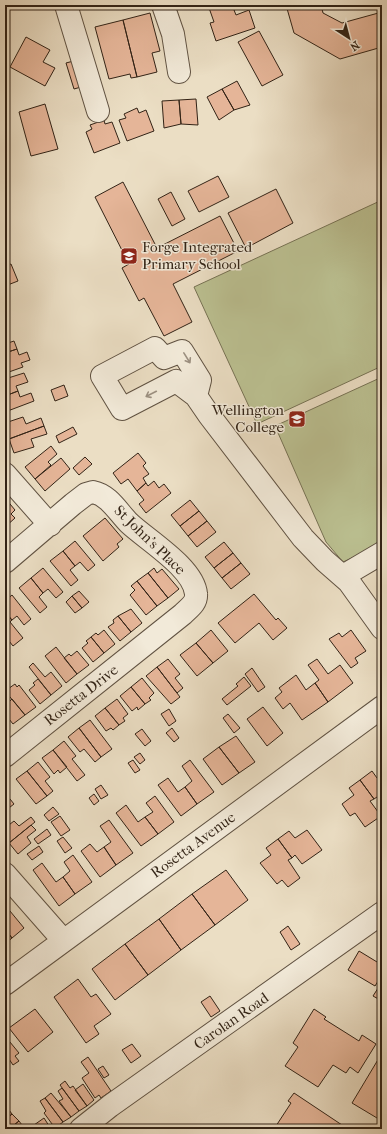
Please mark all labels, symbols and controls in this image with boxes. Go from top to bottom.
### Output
north arrow [329,18,369,58]
text: N [347,38,362,54]
place label: Forge Integrated Primary School [142,238,253,273]
school or university icon: Forge Integrated Primary School [119,246,139,266]
one-way arrow [183,352,191,364]
one-way arrow [145,391,157,398]
place label: Wellington College [211,401,285,436]
school or university icon: Wellington College [287,409,307,429]
street label: St John's Place [111,501,190,579]
street label: Rosetta Drive [40,660,122,729]
street label: Rosetta Avenue [147,808,239,882]
street label: Carolan Road [190,988,273,1053]

